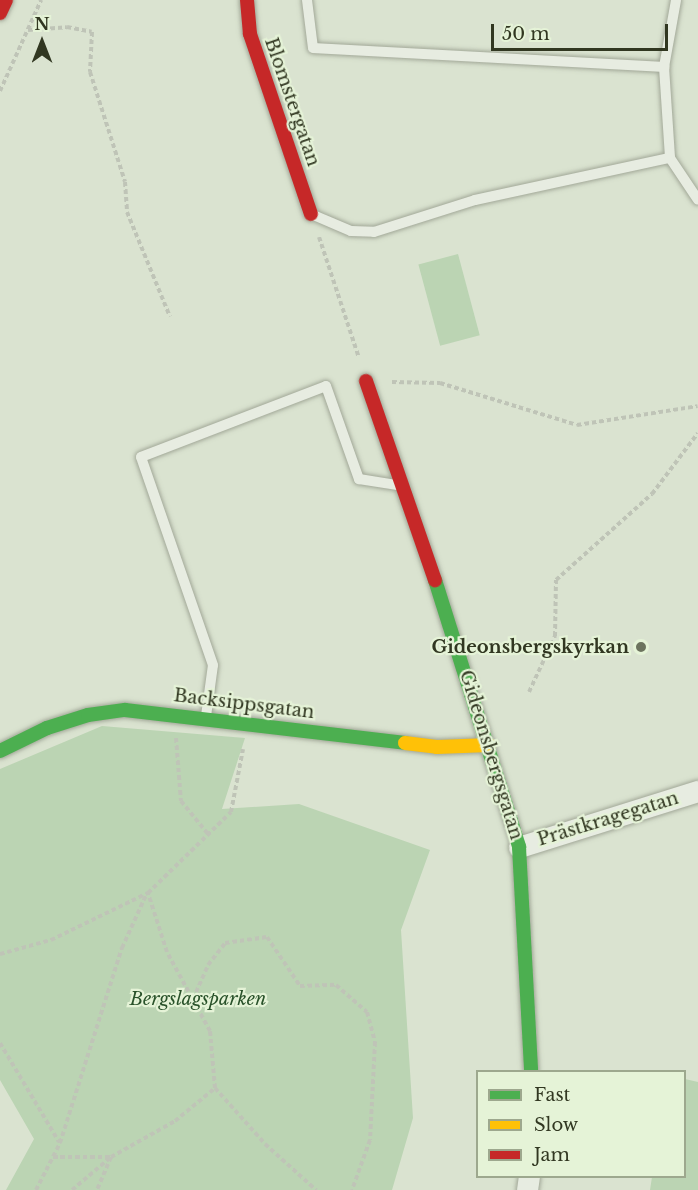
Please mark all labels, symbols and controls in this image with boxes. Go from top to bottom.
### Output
north arrow [12,12,72,72]
scale bar [494,12,671,50]
text: N [34,14,50,34]
text: 50 m [502,23,550,45]
street label: Blomstergatan [260,35,324,169]
place label: Gideonsbergskyrkan [431,636,629,658]
marker: Gideonsbergskyrkan [634,640,648,654]
street label: Gideonsbergsgatan [455,668,527,842]
street label: Backsippsgatan [173,685,315,723]
street label: Prästkragegatan [535,787,681,851]
park label: Bergslagsparken [130,988,266,1010]
legend [476,1070,686,1178]
text: Fast [534,1084,570,1106]
text: Slow [534,1114,578,1136]
text: Jam [534,1144,570,1166]

